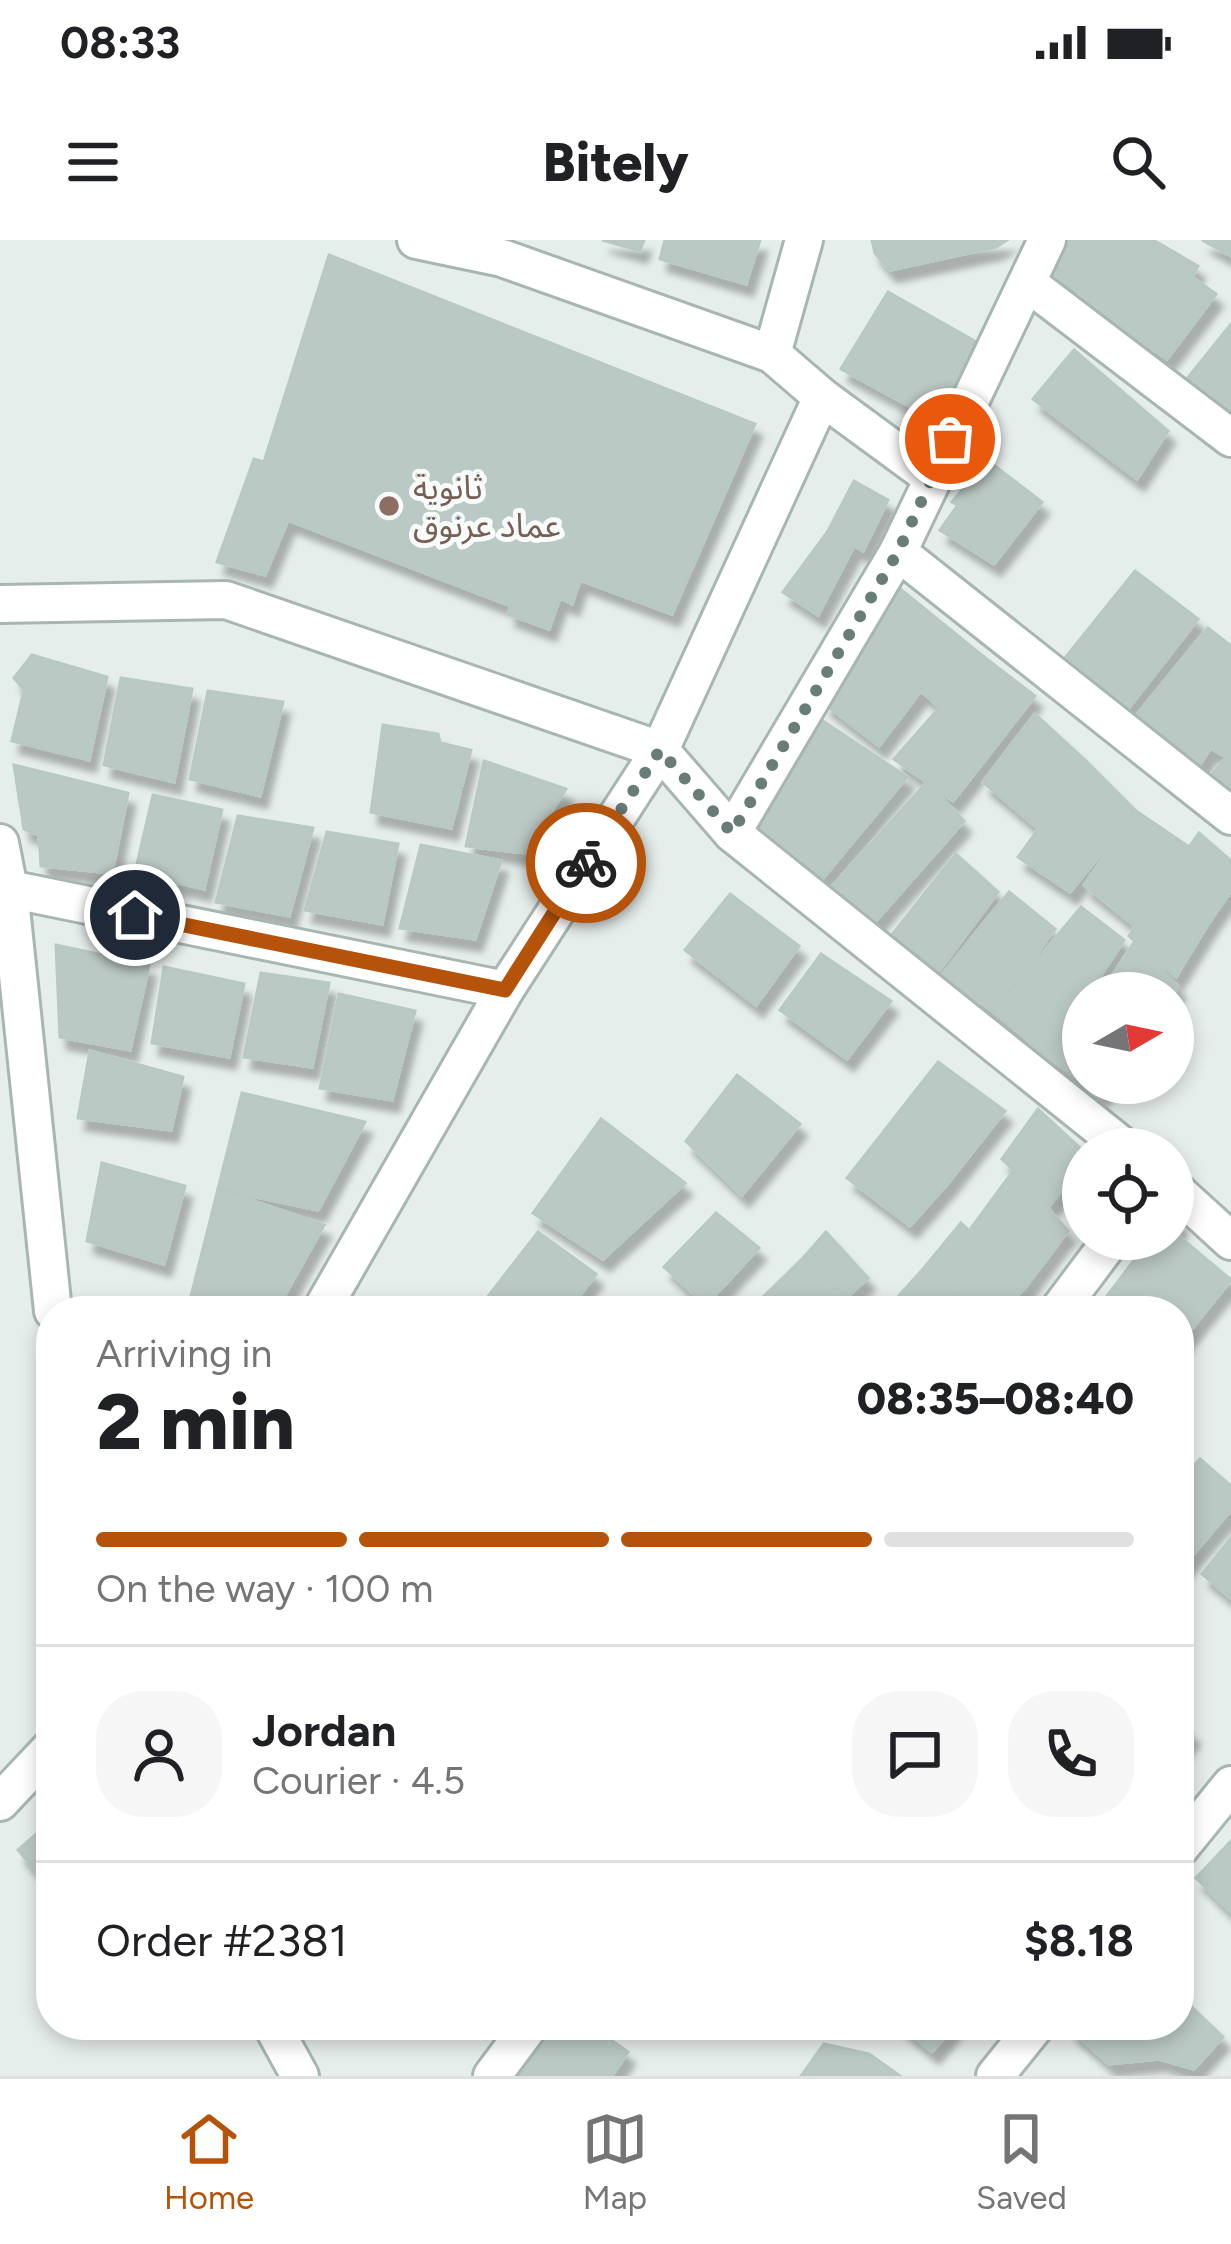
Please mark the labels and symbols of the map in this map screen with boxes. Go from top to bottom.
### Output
pin [899,388,1001,490]
place label: ثانوية عماد عرنوق [413,468,561,545]
marker: ثانوية عماد عرنوق [376,493,402,519]
courier [526,803,646,923]
pin [84,864,186,966]
north arrow [1062,972,1194,1104]

